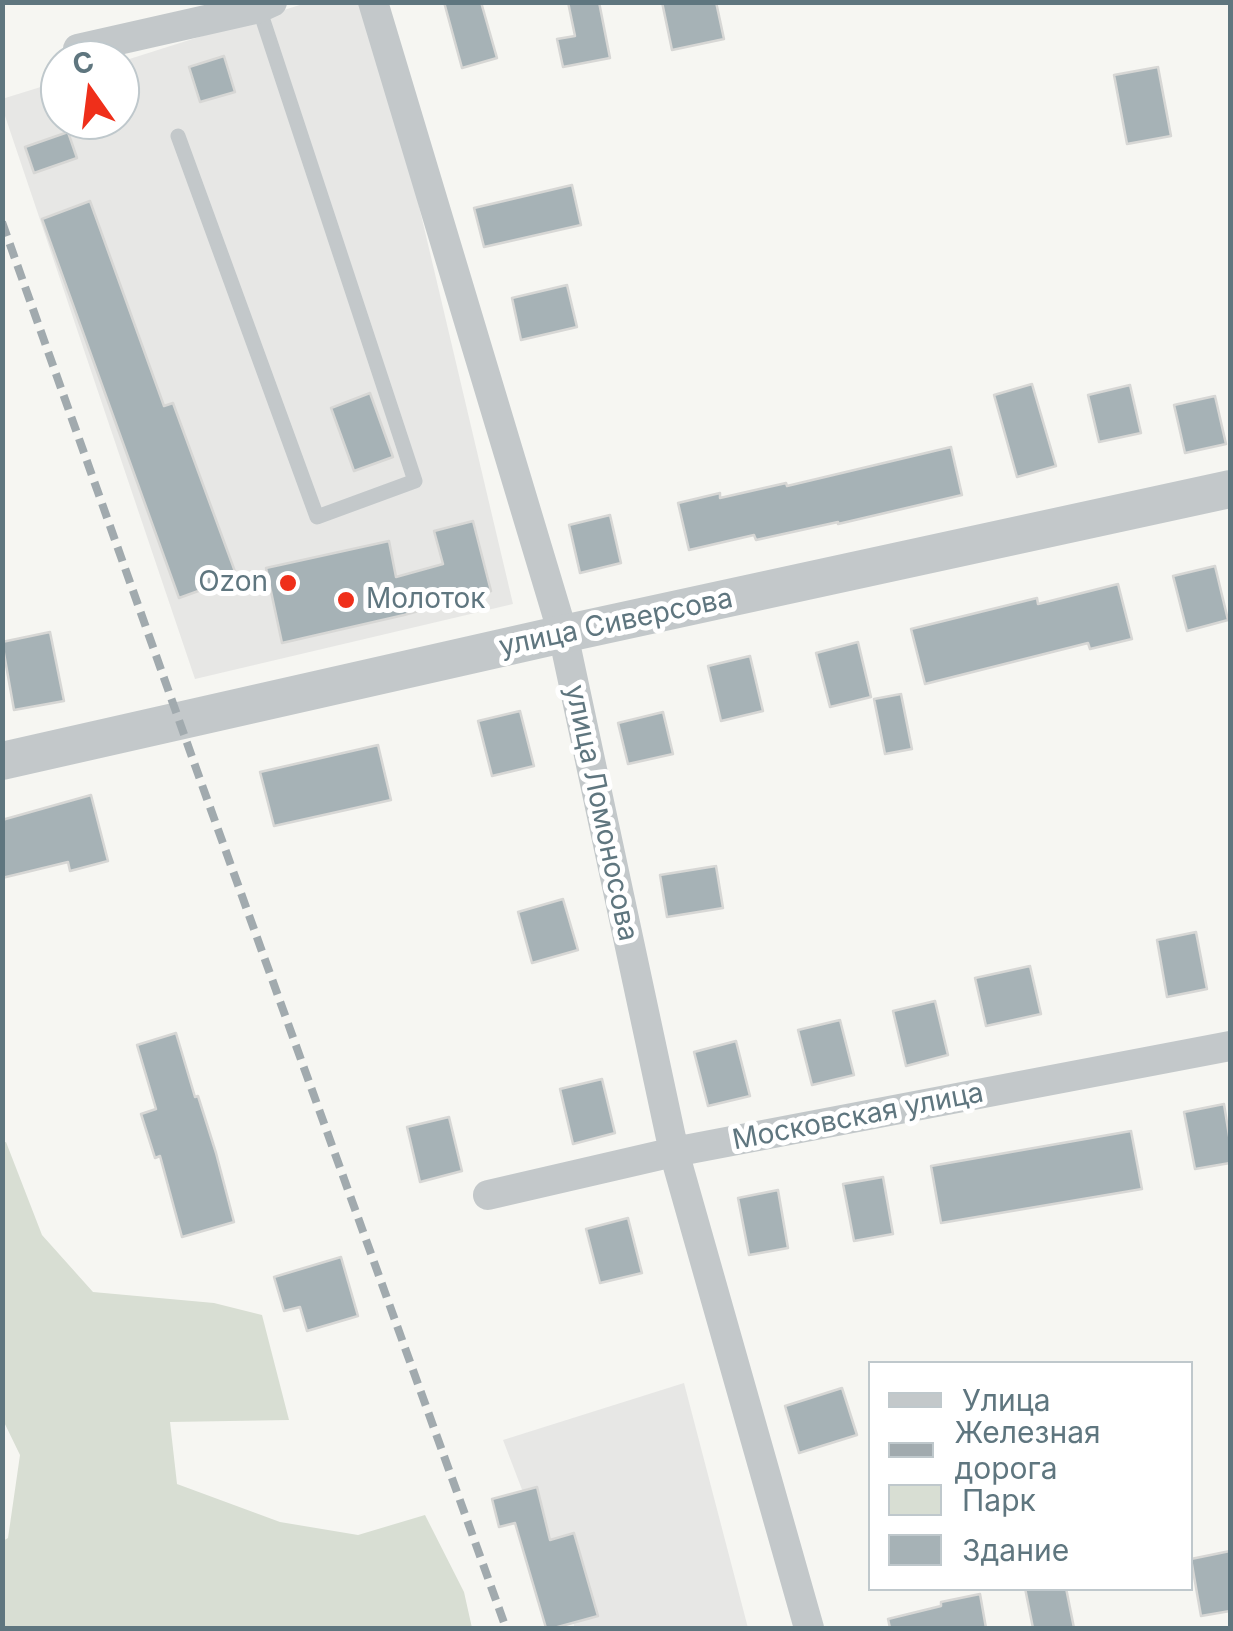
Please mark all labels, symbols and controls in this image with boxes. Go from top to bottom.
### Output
north arrow [40,40,140,140]
text: С [69,44,97,82]
place label: Ozon [198,566,268,600]
marker: Ozon [277,572,299,594]
street label: улица Сиверсова [496,582,736,664]
place label: Молоток [366,583,486,617]
marker: Молоток [335,589,357,611]
street label: улица Ломоносова [557,682,645,944]
street label: Московская улица [730,1076,986,1158]
legend [868,1361,1193,1591]
text: Улица [962,1382,1051,1418]
text: Железная дорога [954,1414,1101,1486]
text: Парк [962,1482,1036,1518]
text: Здание [962,1532,1069,1568]

